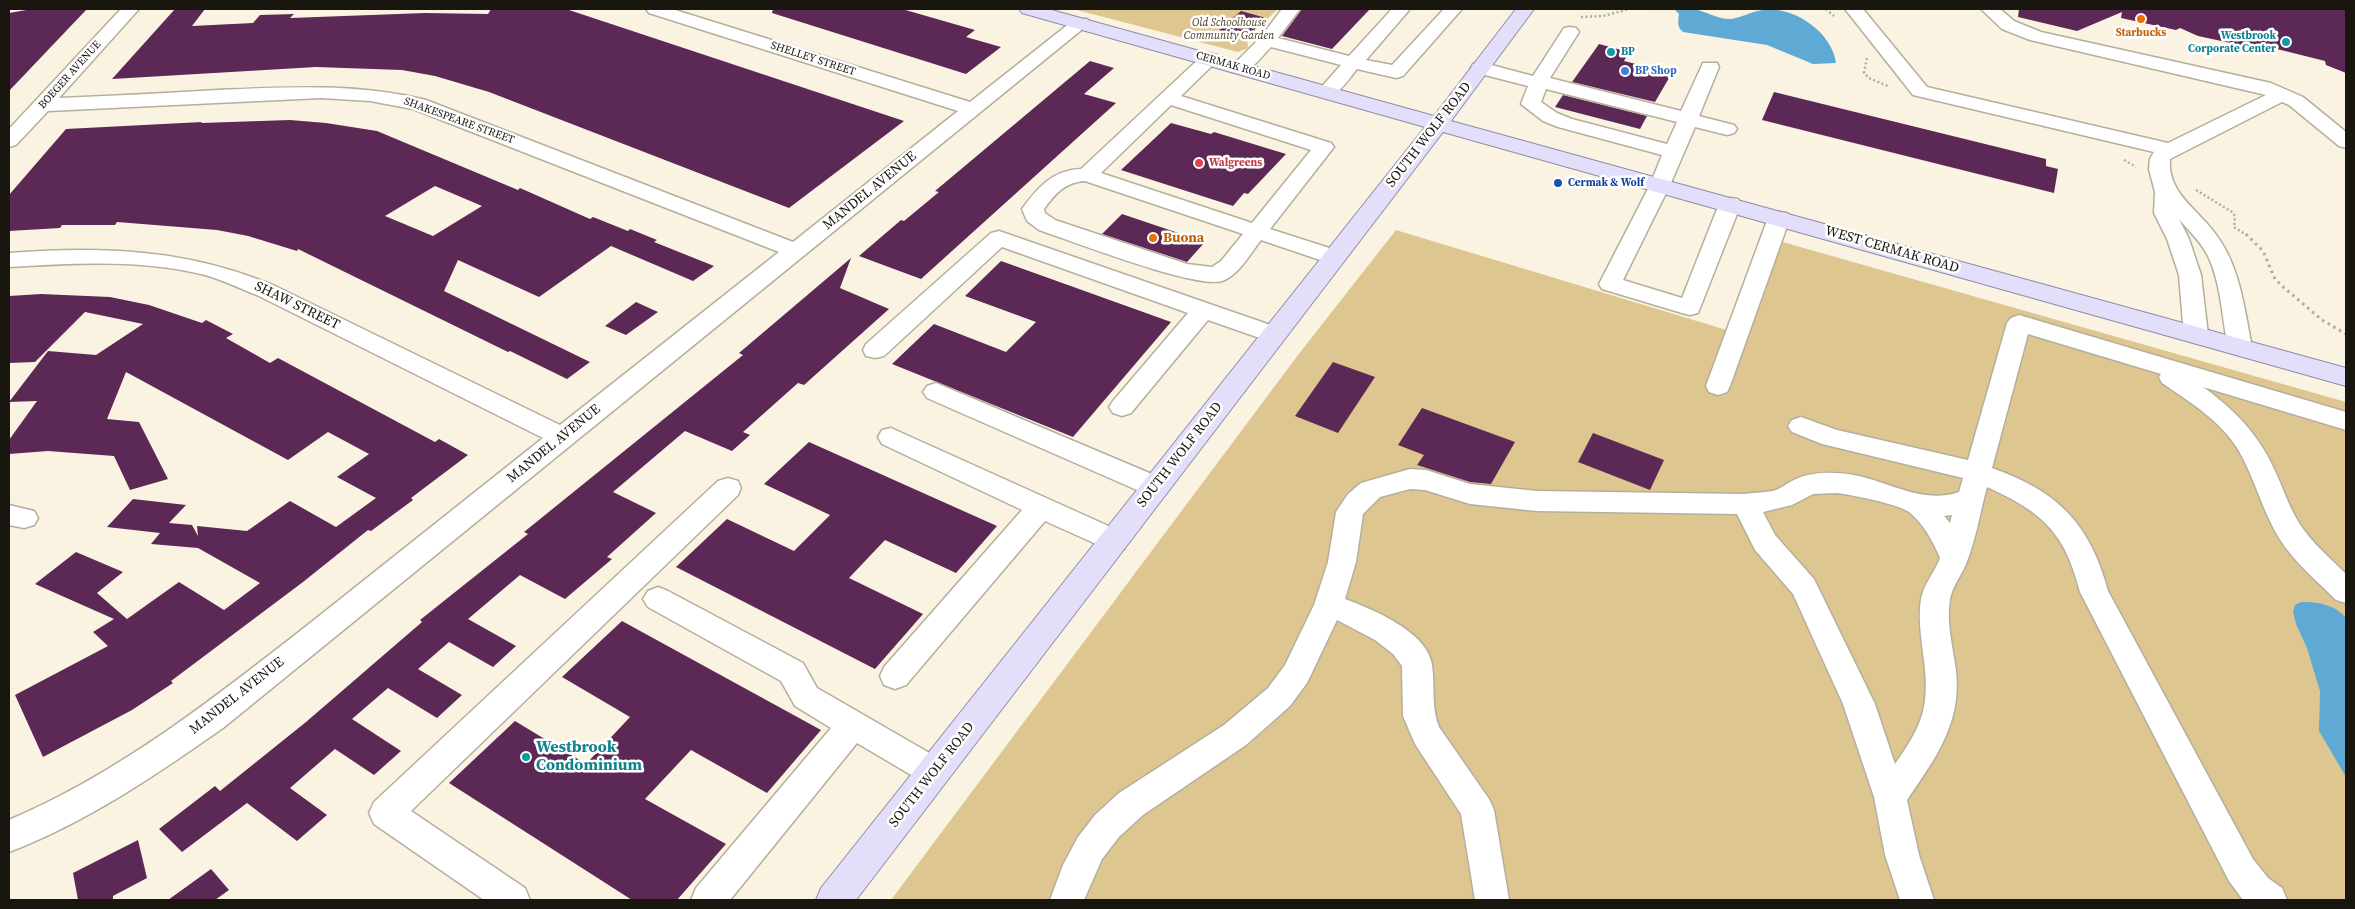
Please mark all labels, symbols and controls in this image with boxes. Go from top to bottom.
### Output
marker: Starbucks [2135,13,2147,25]
park label: Old Schoolhouse Community Garden [1184,16,1274,42]
place label: Starbucks [2116,26,2166,40]
place label: Westbrook Corporate Center [2188,29,2276,55]
marker: Westbrook Corporate Center [2280,36,2292,48]
street label: BOEGER AVENUE [36,38,104,112]
street label: SHELLEY STREET [769,39,857,79]
place label: BP [1621,45,1635,59]
marker: BP [1605,46,1617,58]
street label: CERMAK ROAD [1194,49,1272,83]
place label: BP Shop [1635,64,1677,78]
marker: BP Shop [1619,65,1631,77]
street label: SOUTH WOLF ROAD [1383,79,1475,191]
street label: SHAKESPEARE STREET [402,95,516,147]
street label: MANDEL AVENUE [820,148,920,234]
place label: Walgreens [1209,156,1262,170]
marker: Walgreens [1193,157,1205,169]
place label: Cermak & Wolf [1568,176,1644,190]
marker: Cermak & Wolf [1552,177,1564,189]
street label: WEST CERMAK ROAD [1823,223,1961,277]
place label: Buona [1163,230,1204,246]
marker: Buona [1147,232,1159,244]
street label: SHAW STREET [252,278,342,334]
street label: SOUTH WOLF ROAD [1134,399,1226,511]
street label: MANDEL AVENUE [504,401,604,487]
street label: MANDEL AVENUE [186,654,288,738]
street label: SOUTH WOLF ROAD [886,719,978,831]
place label: Westbrook Condominium [536,738,642,776]
marker: Westbrook Condominium [520,751,532,763]

